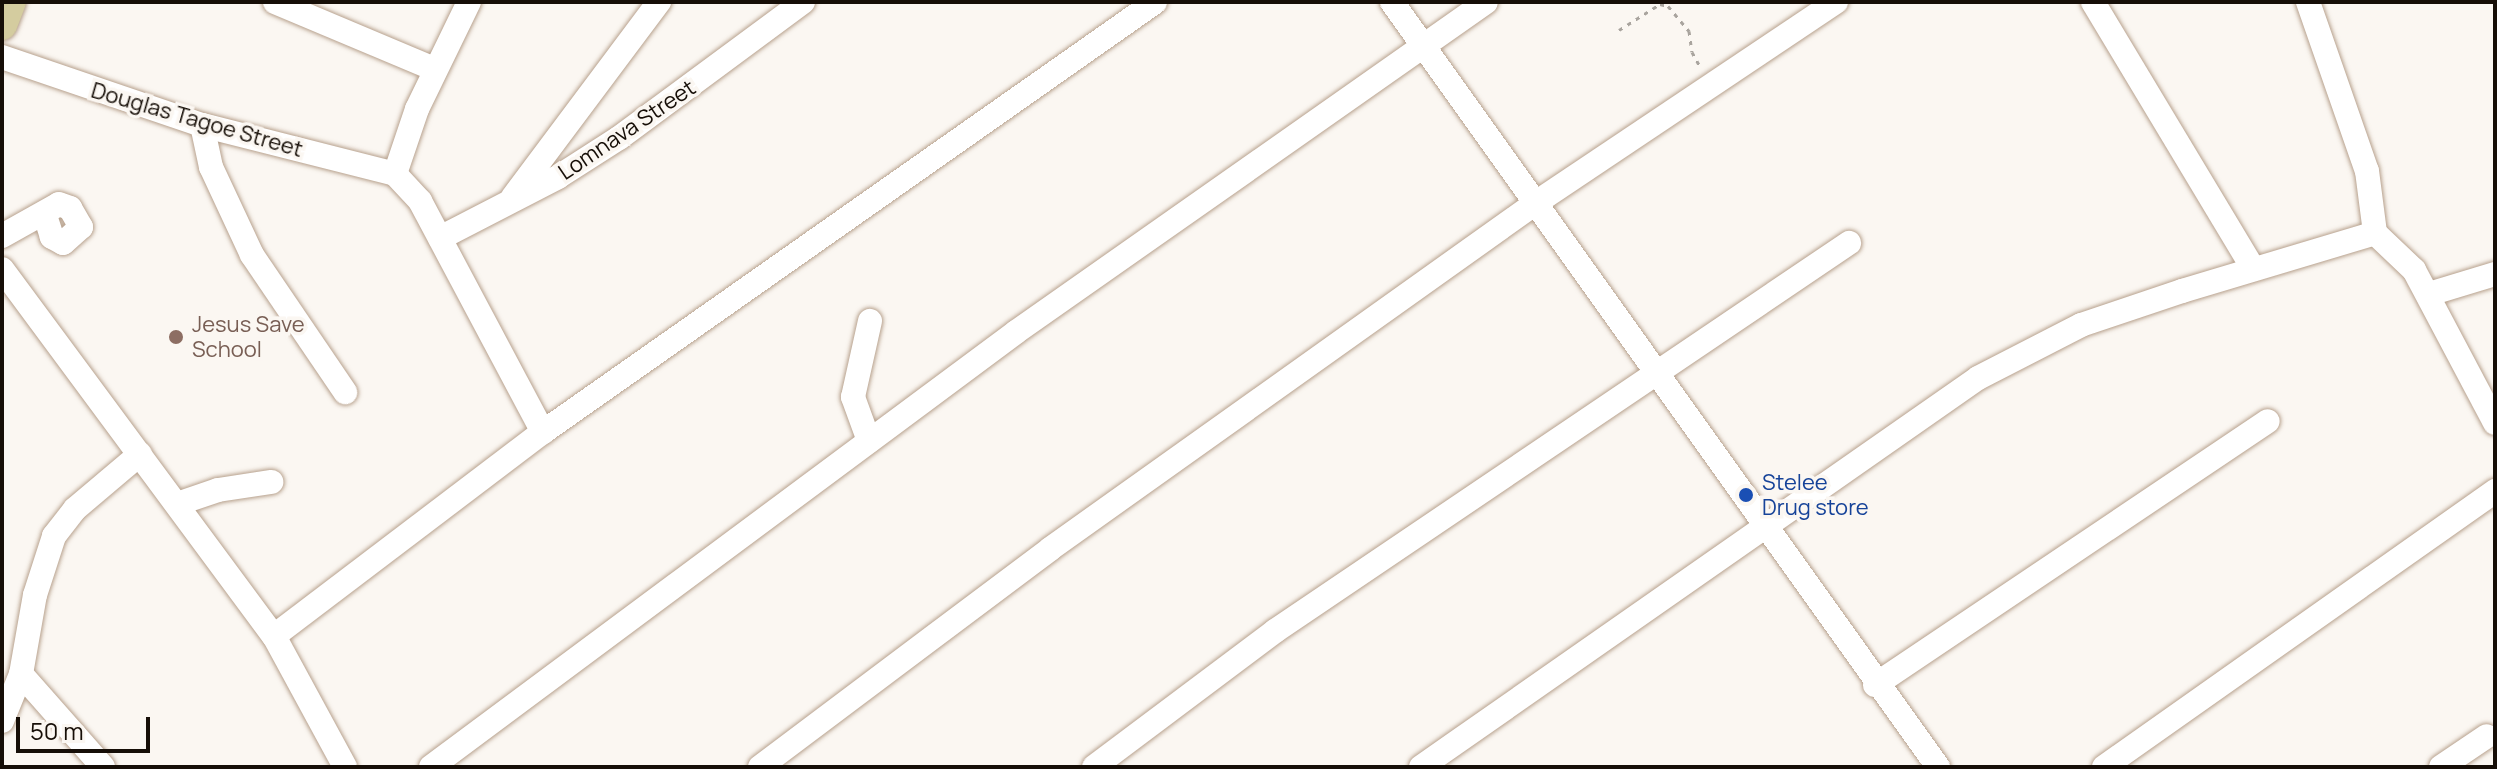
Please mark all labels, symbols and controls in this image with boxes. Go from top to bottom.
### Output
street label: Lomnava Street [554,74,700,186]
street label: Douglas Tagoe Street [88,77,306,163]
place label: Jesus Save School [192,311,305,362]
marker: Jesus Save School [167,328,185,346]
place label: Stelee Drug store [1762,469,1869,520]
marker: Stelee Drug store [1737,486,1755,504]
scale bar [20,701,154,751]
text: 50 m [30,714,84,747]

